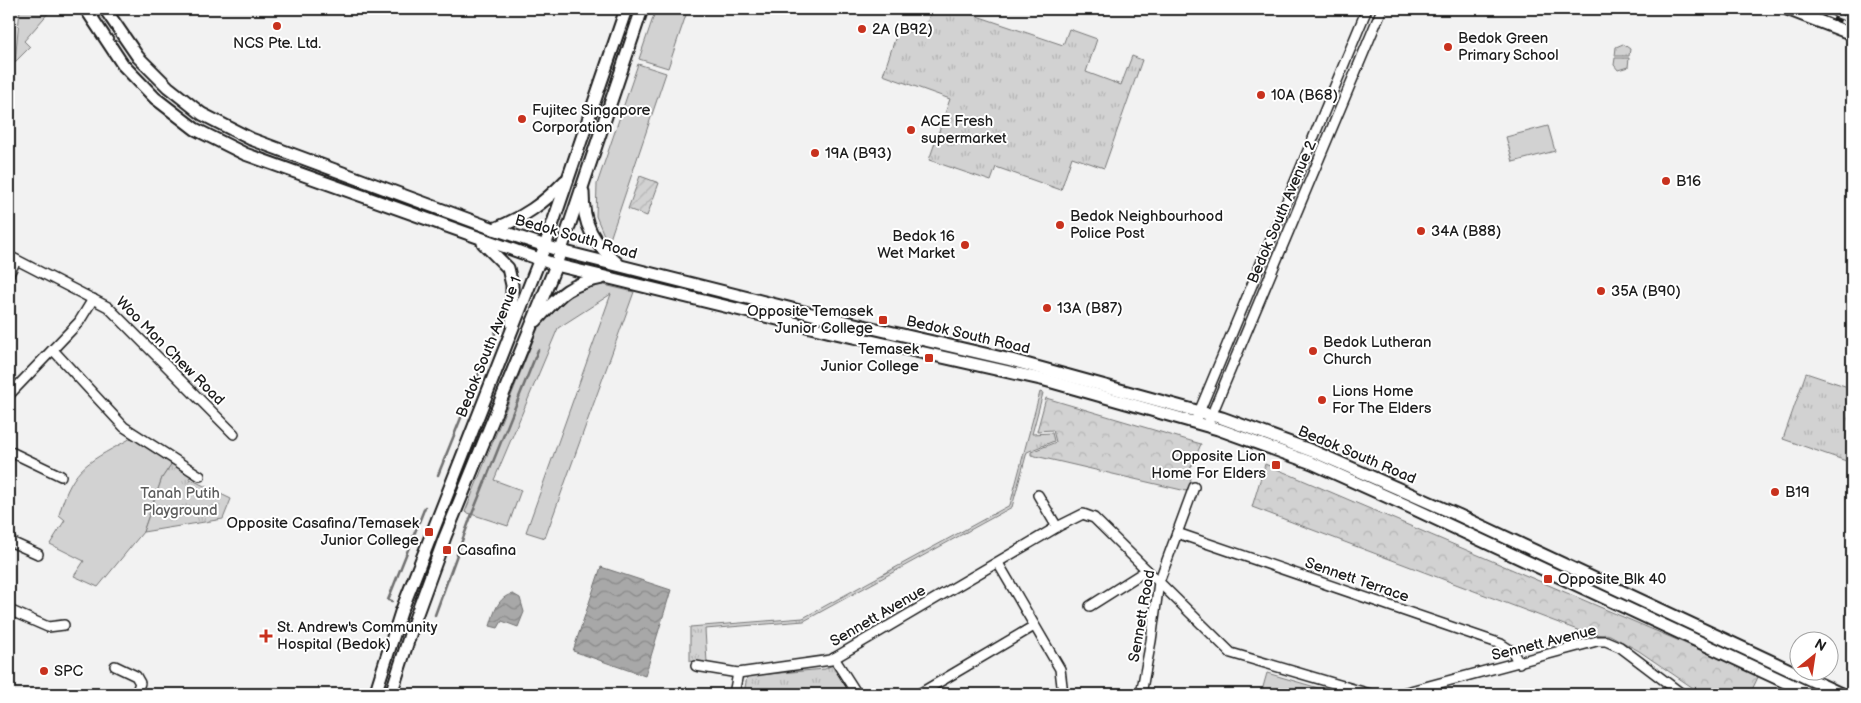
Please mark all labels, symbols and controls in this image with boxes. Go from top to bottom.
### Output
marker: NCS Pte. Ltd. [271,20,283,32]
place label: 2A (B92) [872,20,933,39]
marker: 2A (B92) [856,23,868,35]
place label: Bedok Green Primary School [1458,29,1559,65]
place label: NCS Pte. Ltd. [233,34,321,53]
marker: Bedok Green Primary School [1442,41,1454,53]
place label: 10A (B68) [1271,86,1338,105]
marker: 10A (B68) [1255,89,1267,101]
place label: Fujitec Singapore Corporation [532,101,651,137]
place label: ACE Fresh supermarket [921,112,1007,148]
marker: Fujitec Singapore Corporation [516,113,528,125]
marker: ACE Fresh supermarket [905,124,917,136]
street label: Bedok South Avenue 2 [1243,138,1321,286]
place label: 19A (B93) [825,144,892,163]
marker: 19A (B93) [809,147,821,159]
place label: B16 [1676,172,1701,191]
marker: B16 [1660,175,1672,187]
place label: Bedok Neighbourhood Police Post [1070,207,1223,243]
street label: Bedok South Road [513,210,639,264]
marker: Bedok Neighbourhood Police Post [1054,219,1066,231]
place label: 34A (B88) [1431,222,1501,241]
marker: 34A (B88) [1415,225,1427,237]
place label: Bedok 16 Wet Market [877,227,955,263]
marker: Bedok 16 Wet Market [959,239,971,251]
street label: Bedok South Avenue 1 [452,274,526,420]
place label: 35A (B90) [1611,282,1681,301]
marker: 35A (B90) [1595,285,1607,297]
street label: Woo Mon Chew Road [112,293,228,409]
place label: 13A (B87) [1057,299,1123,318]
place label: Opposite Temasek Junior College [747,302,874,338]
marker: 13A (B87) [1041,302,1053,314]
street label: Bedok South Road [904,312,1032,358]
marker: Opposite Temasek Junior College [877,314,889,326]
place label: Bedok Lutheran Church [1323,333,1432,369]
place label: Temasek Junior College [821,340,920,376]
marker: Bedok Lutheran Church [1307,345,1319,357]
marker: Temasek Junior College [923,352,935,364]
place label: Lions Home For The Elders [1332,382,1432,418]
marker: Lions Home For The Elders [1316,394,1328,406]
street label: Bedok South Road [1295,422,1419,488]
place label: Opposite Lion Home For Elders [1151,447,1267,483]
marker: Opposite Lion Home For Elders [1270,459,1282,471]
place label: B19 [1785,483,1810,502]
park label: Tanah Putih Playground [140,484,220,520]
marker: B19 [1769,486,1781,498]
place label: Opposite Casafina/Temasek Junior College [227,514,420,550]
marker: Opposite Casafina/Temasek Junior College [423,526,435,538]
place label: Casafina [457,541,516,560]
marker: Casafina [441,544,453,556]
street label: Sennett Terrace [1302,553,1412,607]
street label: Sennett Road [1125,568,1159,664]
place label: Opposite Blk 40 [1558,570,1667,589]
marker: Opposite Blk 40 [1542,573,1554,585]
street label: Sennett Avenue [827,581,929,651]
place label: St. Andrew's Community Hospital (Bedok) [277,618,438,654]
street label: Sennett Avenue [1490,621,1598,665]
marker: St. Andrew's Community Hospital (Bedok) [259,629,273,643]
north arrow [1788,630,1838,680]
text: N [1811,635,1829,655]
place label: SPC [54,662,84,681]
marker: SPC [38,665,50,677]

